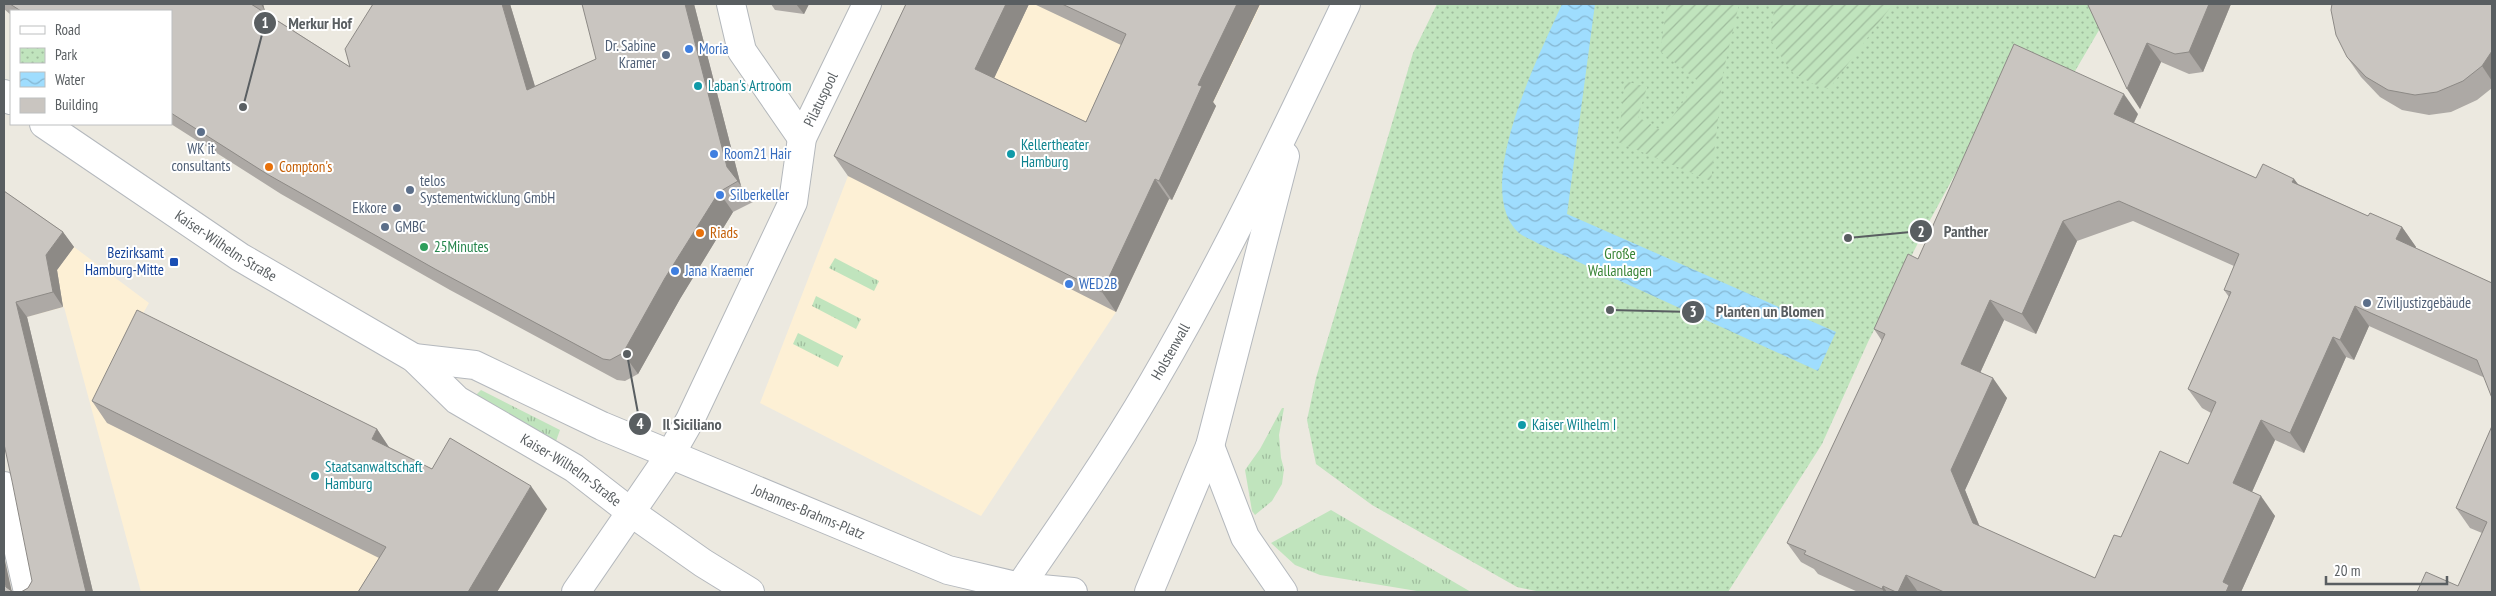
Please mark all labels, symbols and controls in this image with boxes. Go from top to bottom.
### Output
callout: Merkur Hof [253,8,361,39]
legend [10,10,172,125]
text: 1 [261,13,269,32]
text: Merkur Hof [288,13,353,33]
text: Road [55,20,81,39]
place label: Dr. Sabine Kramer [605,36,657,72]
place label: Moria [699,39,728,58]
marker: Moria [683,43,695,55]
text: Park [55,45,77,64]
marker: Dr. Sabine Kramer [660,49,672,61]
street label: Pilatuspool [799,68,842,130]
text: Water [55,70,86,89]
place label: Laban's Artroom [708,76,791,95]
marker: Laban's Artroom [692,80,704,92]
text: Building [55,95,98,114]
marker: WK it consultants [195,126,207,138]
place label: Kellertheater Hamburg [1021,135,1090,171]
place label: WK it consultants [171,139,231,175]
place label: Room21 Hair [724,144,792,163]
marker: Room21 Hair [708,148,720,160]
marker: Kellertheater Hamburg [1005,148,1017,160]
place label: Compton's [279,157,332,176]
marker: Compton's [263,161,275,173]
place label: telos Systementwicklung GmbH [420,171,555,207]
marker: telos Systementwicklung GmbH [404,184,416,196]
place label: Silberkeller [730,185,790,204]
marker: Silberkeller [714,189,726,201]
place label: Ekkore [352,198,387,217]
marker: Ekkore [391,202,403,214]
street label: Kaiser-Wilhelm-Straße [171,206,280,285]
callout: Panther [1909,216,1998,247]
place label: GMBC [395,217,426,236]
marker: GMBC [379,221,391,233]
text: Panther [1944,221,1989,241]
text: 2 [1917,222,1925,241]
place label: Riads [710,223,738,242]
marker: Riads [694,227,706,239]
place label: 25Minutes [434,237,489,256]
marker: 25Minutes [418,241,430,253]
place label: Bezirksamt Hamburg-Mitte [85,243,164,279]
park label: Große Wallanlagen [1588,244,1652,280]
marker: Bezirksamt Hamburg-Mitte [168,256,180,268]
place label: Jana Kraemer [684,261,755,280]
marker: Jana Kraemer [669,265,681,277]
place label: WED2B [1079,274,1117,293]
marker: WED2B [1063,278,1075,290]
place label: Ziviljustizgebäude [2377,293,2471,312]
callout: Planten un Blomen [1681,296,1834,327]
marker: Ziviljustizgebäude [2361,297,2373,309]
text: Planten un Blomen [1716,301,1824,321]
text: 3 [1689,302,1697,321]
street label: Holstenwall [1147,319,1194,383]
callout: Il Siciliano [628,409,732,440]
text: 4 [636,414,644,433]
text: Il Siciliano [662,414,722,434]
place label: Kaiser Wilhelm I [1532,415,1616,434]
marker: Kaiser Wilhelm I [1516,419,1528,431]
street label: Kaiser-Wilhelm-Straße [517,429,625,510]
place label: Staatsanwaltschaft Hamburg [325,457,423,493]
marker: Staatsanwaltschaft Hamburg [309,470,321,482]
street label: Johannes-Brahms-Platz [749,479,868,543]
scale bar [2326,554,2447,586]
text: 20 m [2334,561,2360,580]

